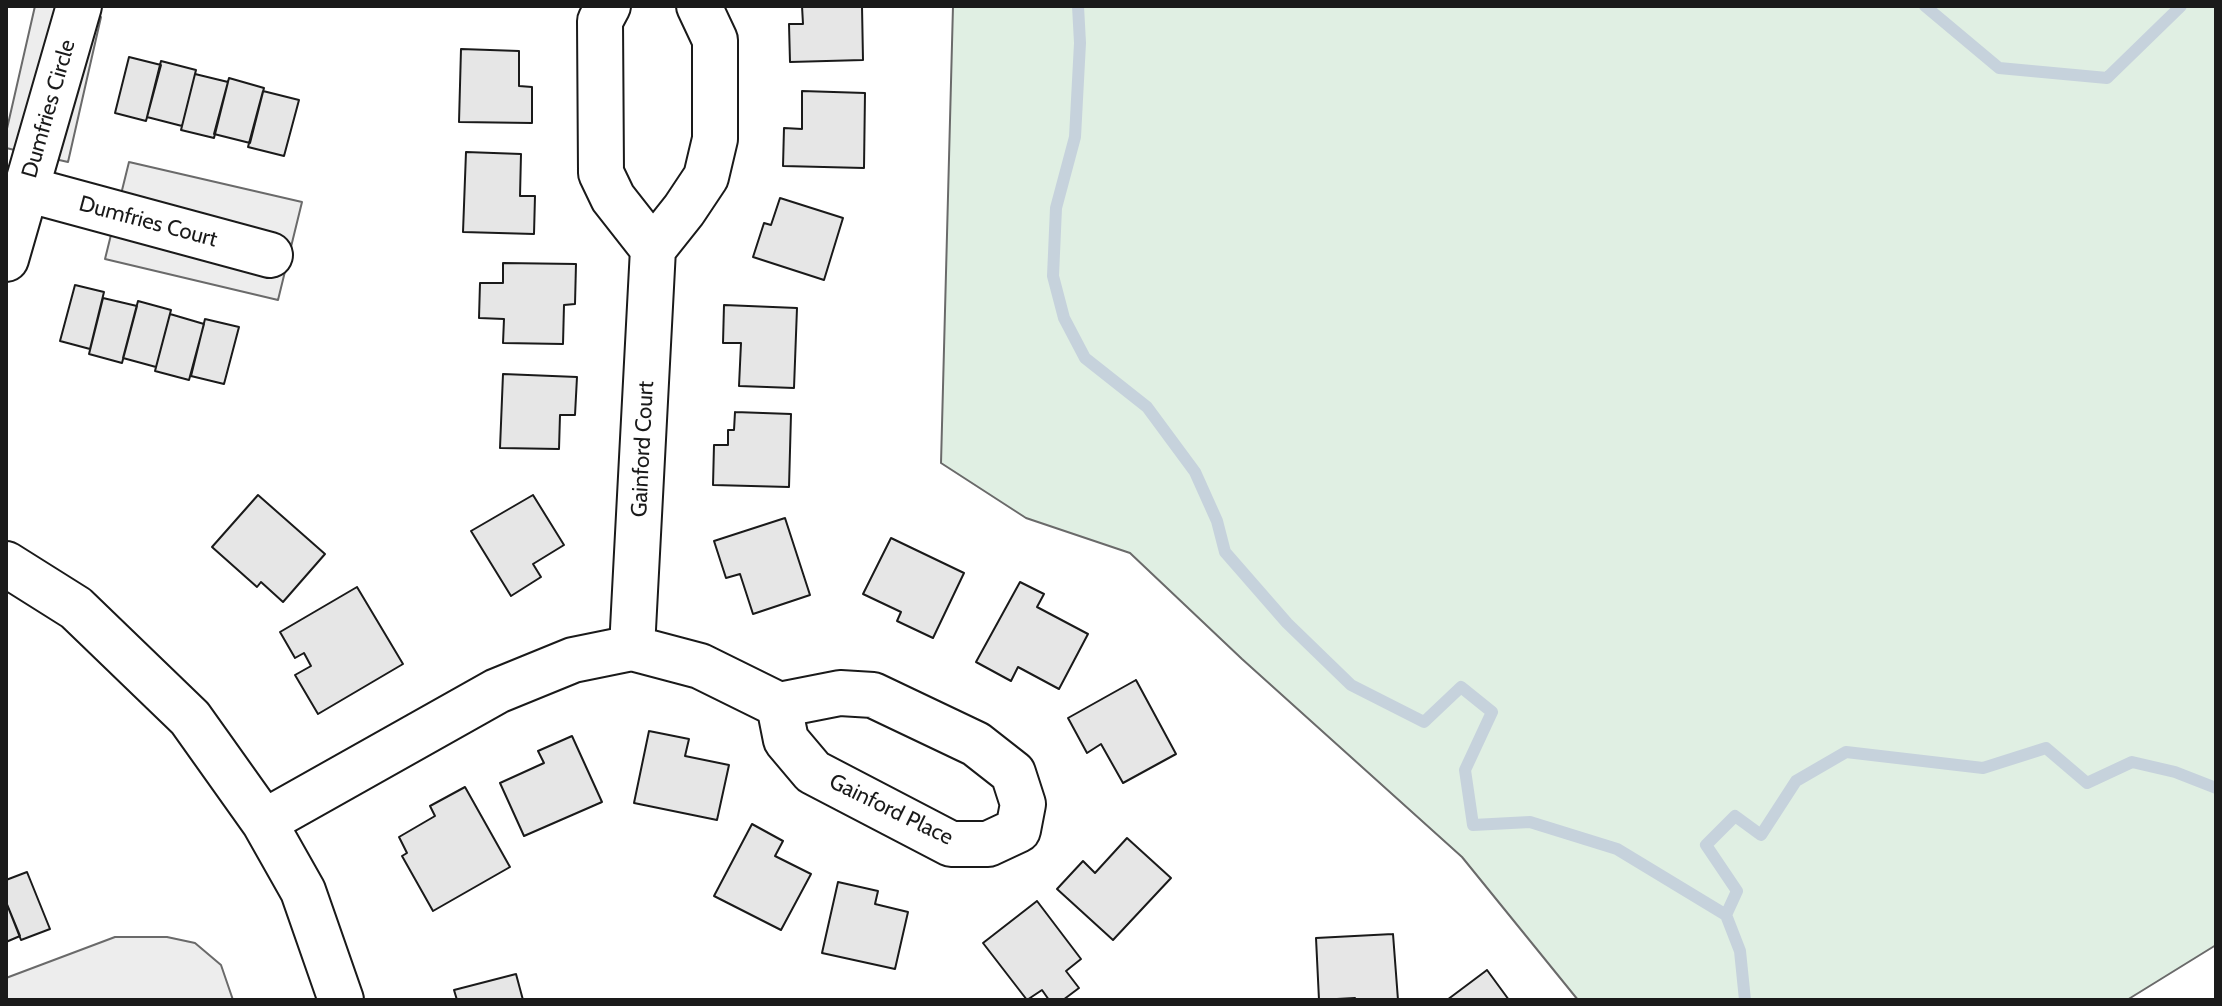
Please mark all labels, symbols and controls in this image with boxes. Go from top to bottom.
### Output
street label: Dumfries Circle [17,37,81,181]
street label: Dumfries Court [76,191,220,253]
street label: Gainford Court [626,380,660,518]
street label: Gainford Place [825,769,957,851]

